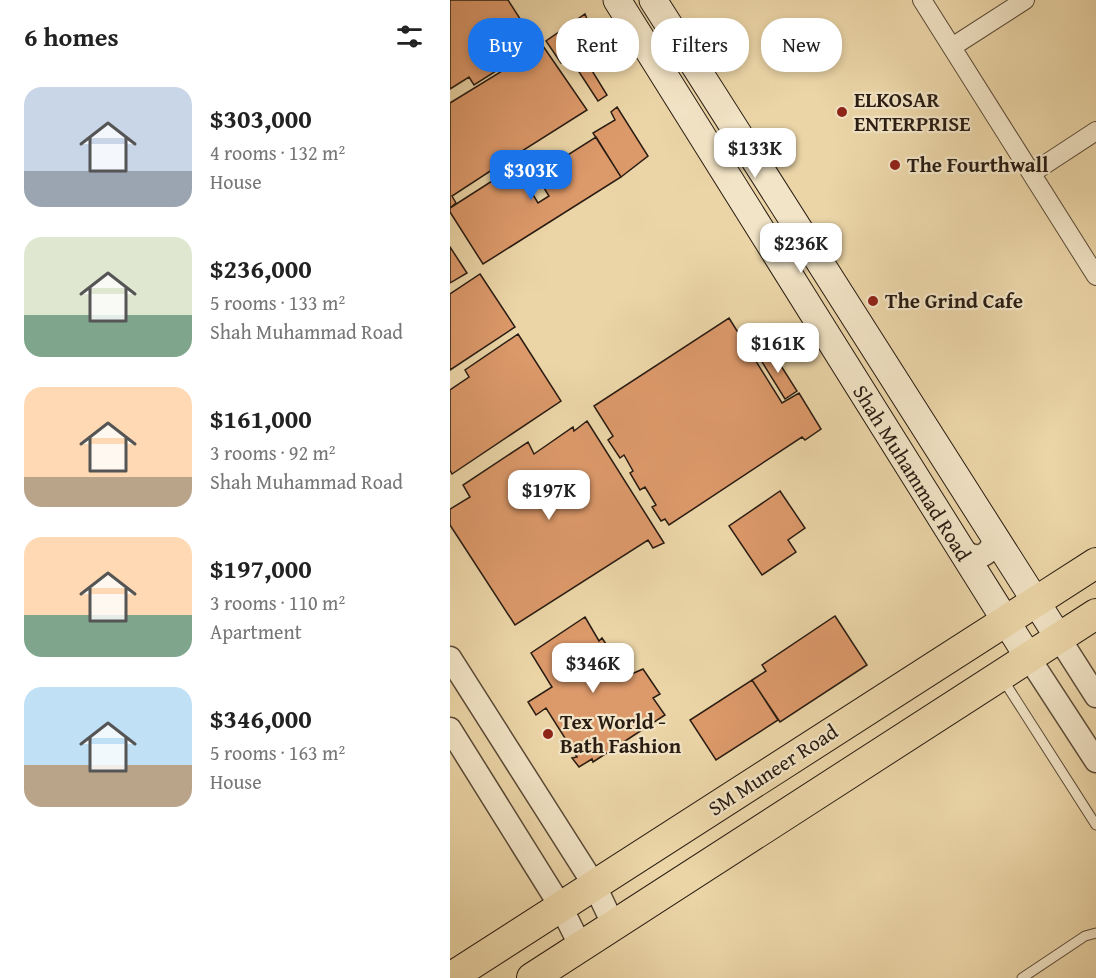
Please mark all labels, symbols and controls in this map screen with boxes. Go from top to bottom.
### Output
text: 6 homes [24,17,119,56]
chip: Buy [468,18,544,72]
chip: Rent [556,18,639,72]
chip: Filters [651,18,749,72]
chip: New [761,18,842,72]
icon: filters [393,20,426,53]
place label: ELKOSAR ENTERPRISE [854,84,970,139]
text: $303,000 [210,99,312,138]
marker: ELKOSAR ENTERPRISE [835,105,849,119]
icon: home [72,111,144,183]
pin: $133K [713,128,797,179]
text: $133K [728,133,782,162]
text: 4 rooms · 132 m² [210,138,345,167]
place label: The Fourthwall [907,149,1049,180]
pin: $303K [489,150,573,201]
text: $303K [504,155,558,184]
marker: The Fourthwall [888,158,902,172]
text: House [210,167,262,196]
pin: $236K [759,223,843,274]
text: $236K [774,228,828,257]
text: $236,000 [210,249,312,288]
icon: home [72,261,144,333]
place label: The Grind Cafe [885,285,1023,316]
text: 5 rooms · 133 m² [210,288,345,317]
marker: The Grind Cafe [866,294,880,308]
text: Shah Muhammad Road [210,317,403,346]
pin: $161K [736,323,820,374]
text: $161K [751,328,805,357]
street label: Shah Muhammad Road [846,379,980,568]
text: $161,000 [210,399,312,438]
icon: home [72,411,144,483]
text: 3 rooms · 92 m² [210,438,336,467]
text: Shah Muhammad Road [210,467,403,496]
pin: $197K [507,470,591,521]
text: $197K [522,475,576,504]
text: $197,000 [210,549,312,588]
icon: home [72,561,144,633]
text: 3 rooms · 110 m² [210,588,345,617]
text: Apartment [210,617,302,646]
pin: $346K [551,643,635,694]
text: $346K [566,648,620,677]
text: $346,000 [210,699,312,738]
place label: Tex World - Bath Fashion [560,706,682,761]
icon: home [72,711,144,783]
street label: SM Muneer Road [702,715,844,823]
marker: Tex World - Bath Fashion [541,727,555,741]
text: 5 rooms · 163 m² [210,738,345,767]
text: House [210,767,262,796]

